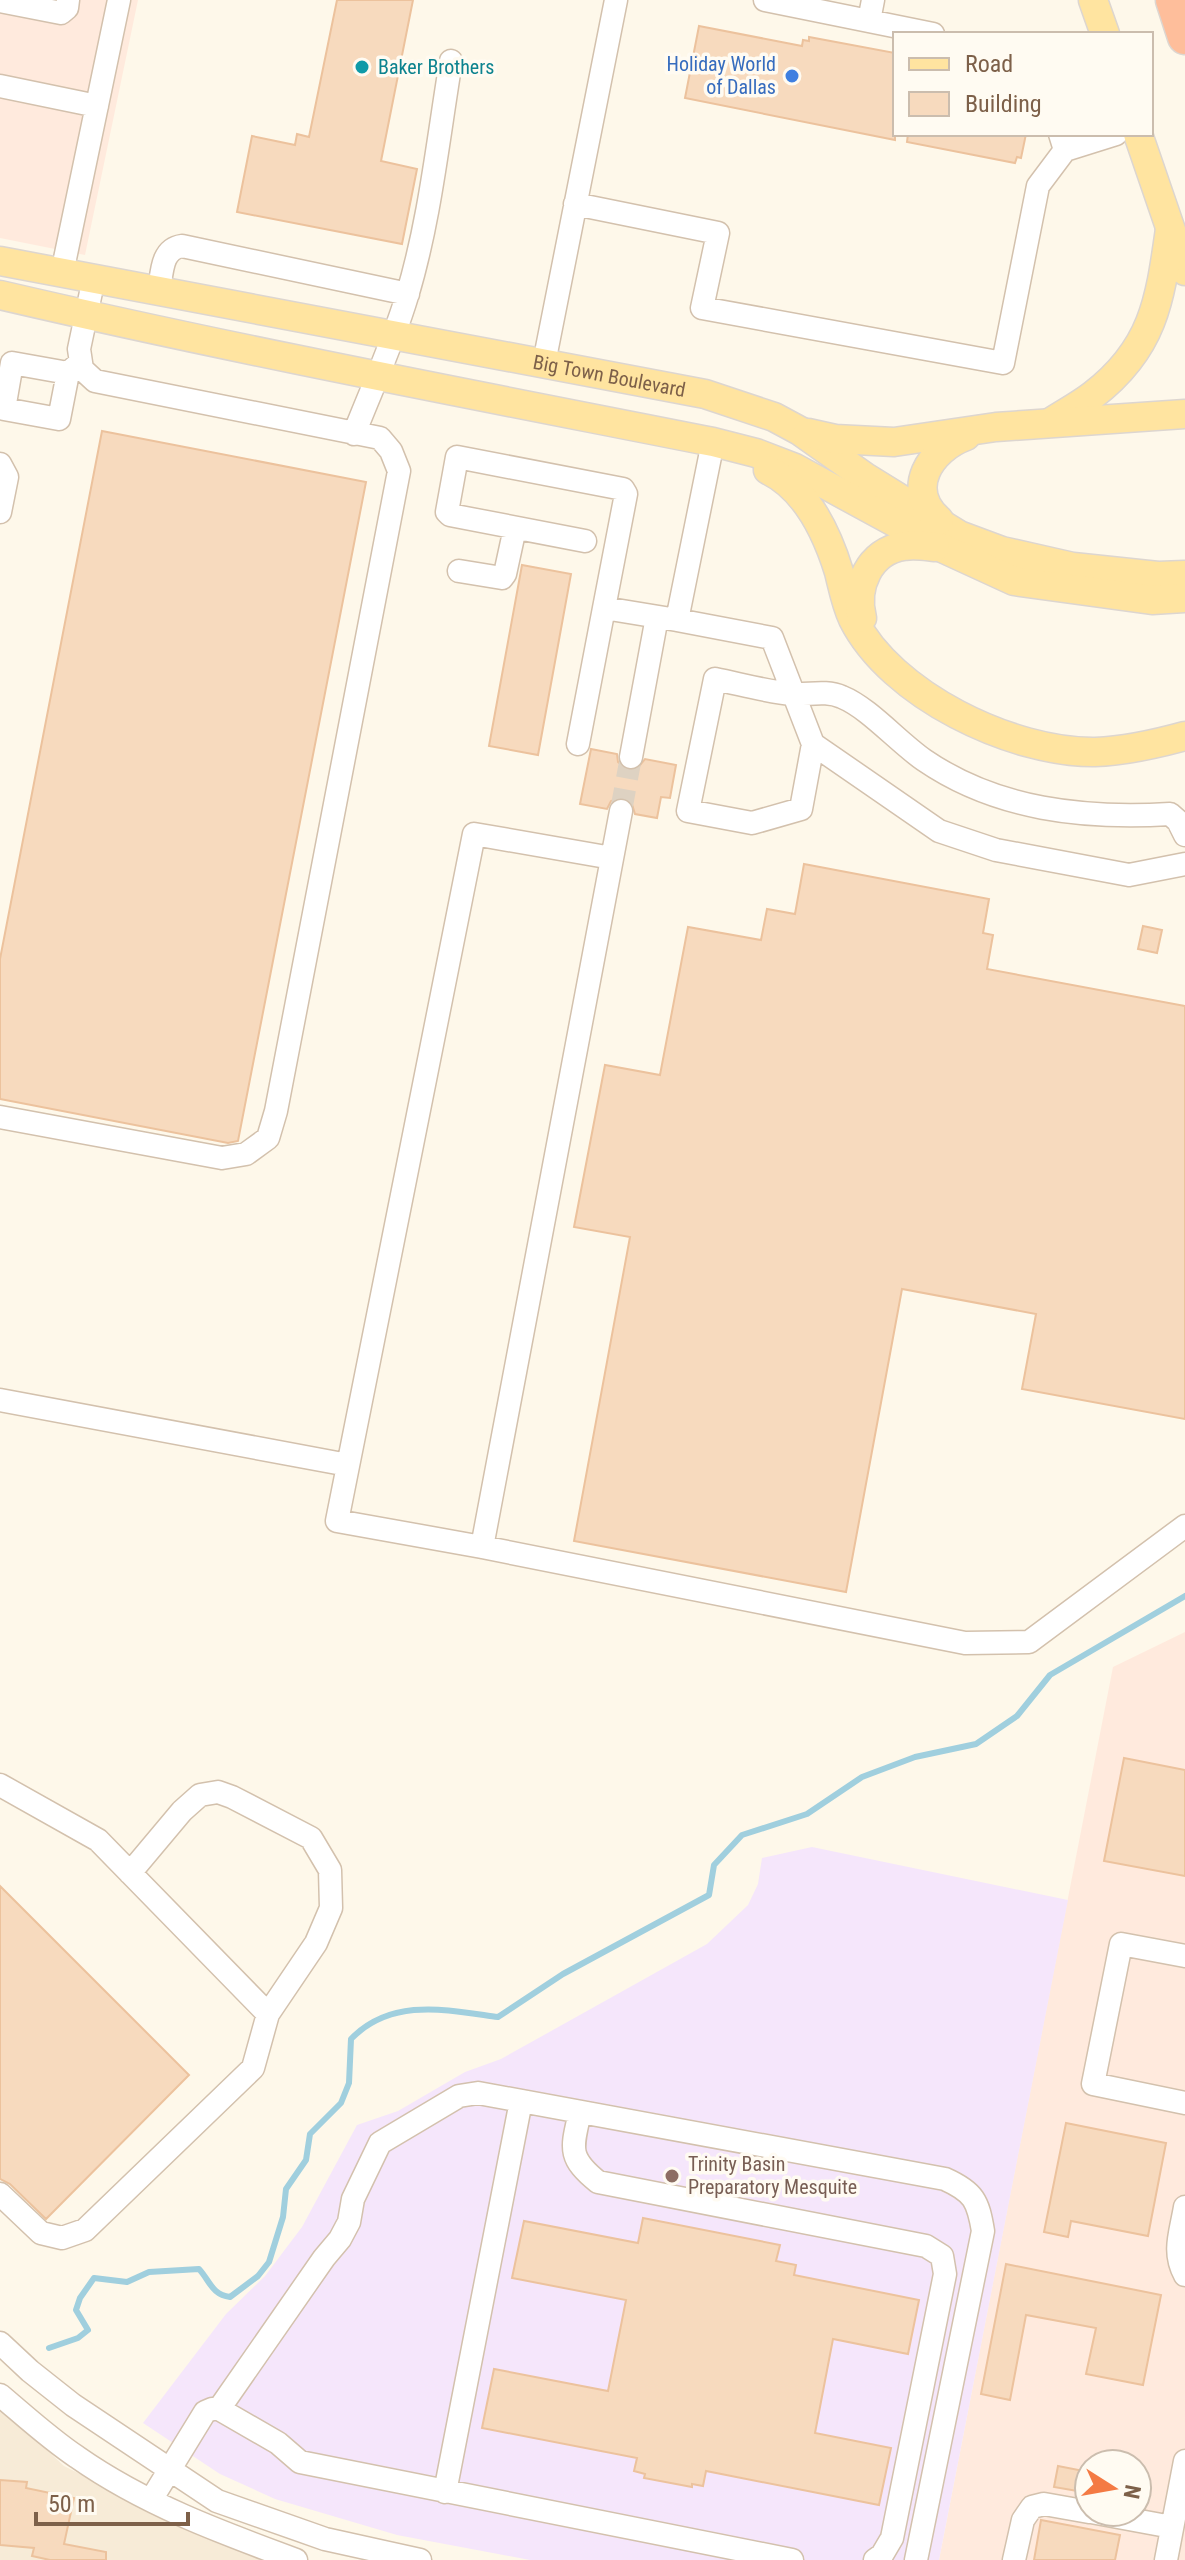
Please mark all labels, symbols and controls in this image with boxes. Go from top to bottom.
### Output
legend [893,32,1153,136]
text: Road [965,50,1013,78]
place label: Holiday World of Dallas [667,52,776,99]
place label: Baker Brothers [378,55,494,79]
marker: Baker Brothers [353,58,371,76]
marker: Holiday World of Dallas [783,67,801,85]
text: Building [965,90,1042,118]
street label: Big Town Boulevard [531,350,687,402]
place label: Trinity Basin Preparatory Mesquite [688,2152,857,2199]
marker: Trinity Basin Preparatory Mesquite [663,2167,681,2185]
north arrow [1073,2448,1153,2528]
scale bar [36,2476,188,2526]
text: N [1119,2483,1146,2501]
text: 50 m [48,2490,95,2518]

